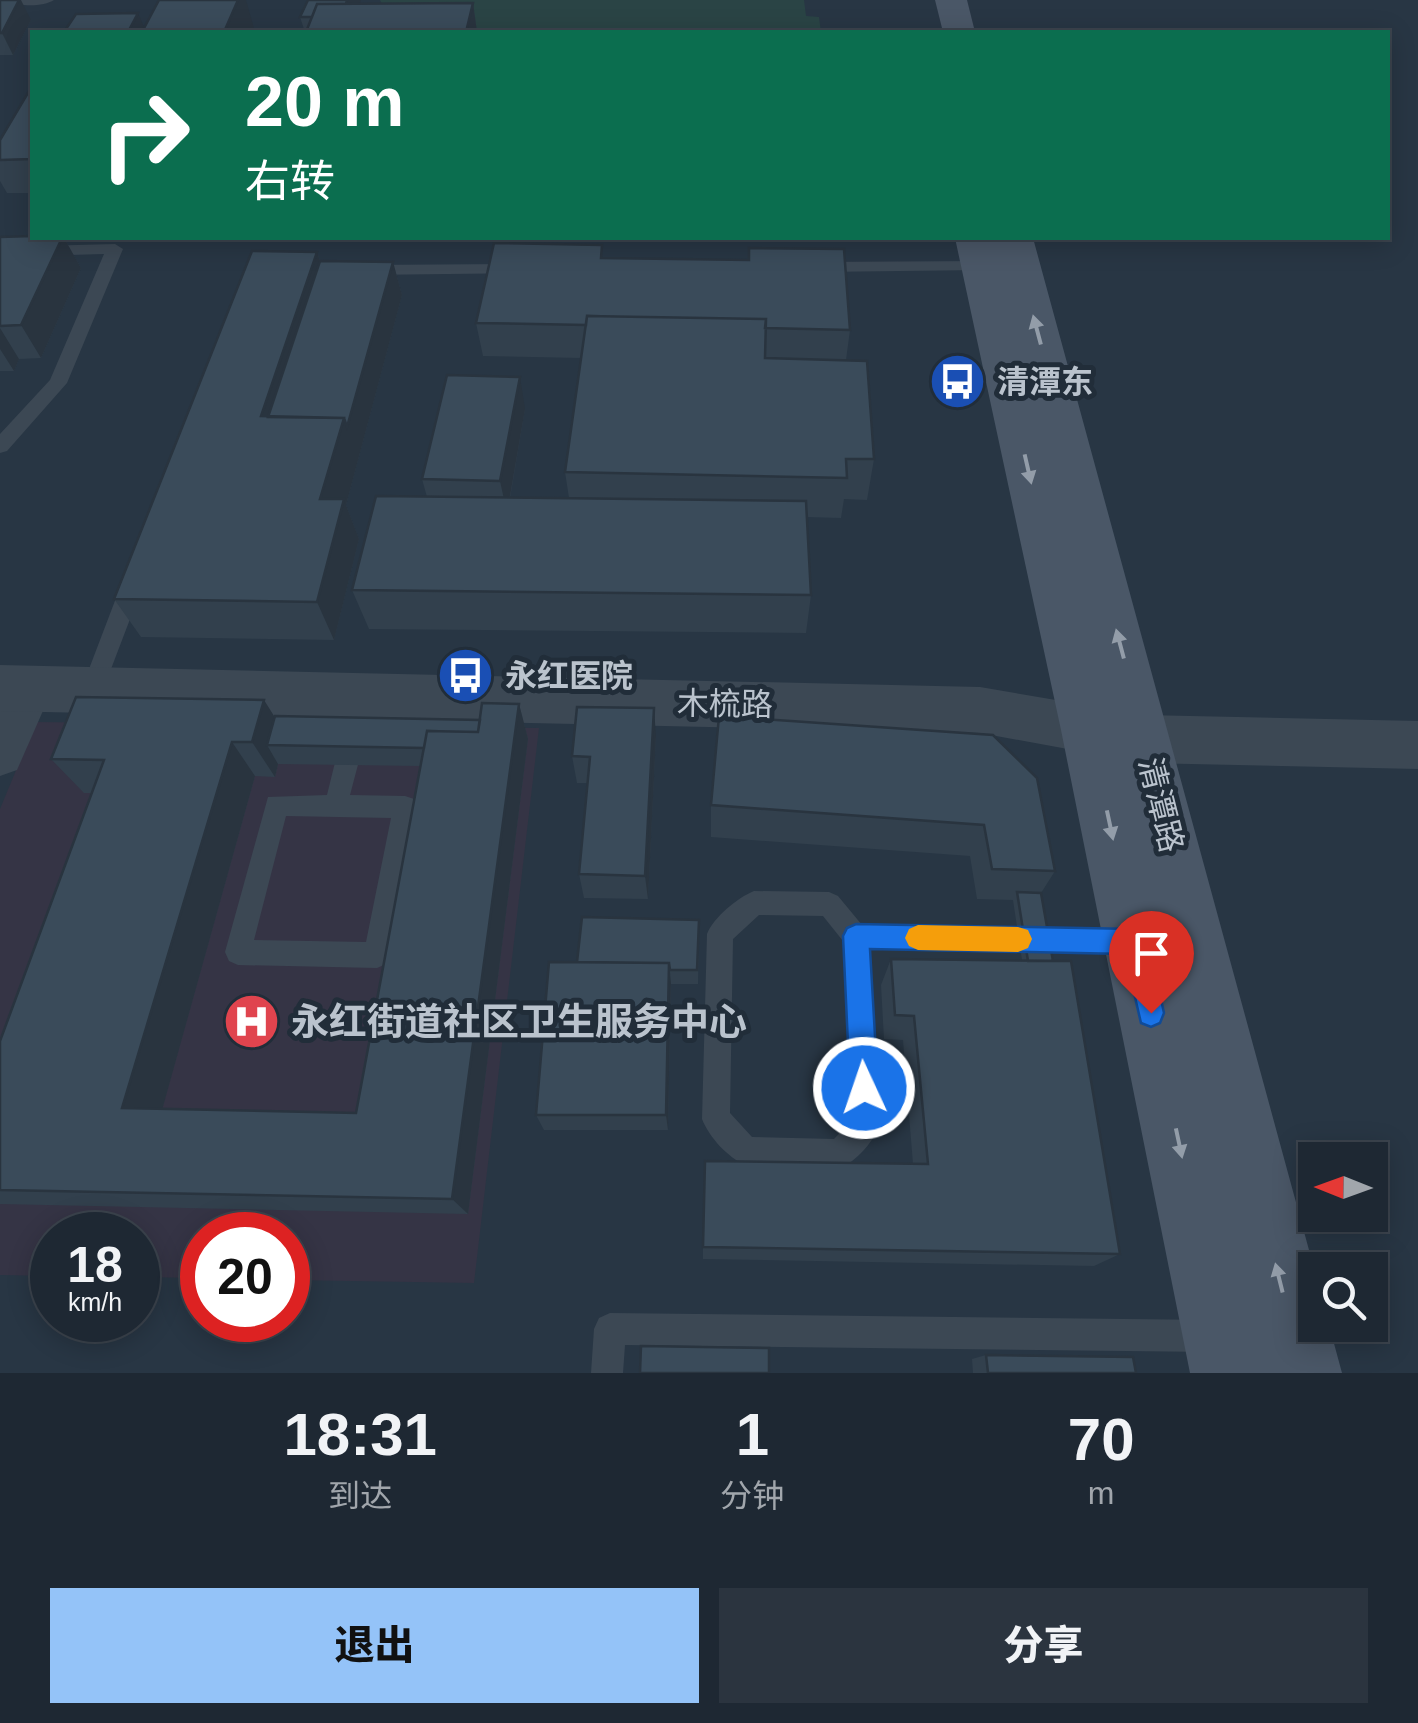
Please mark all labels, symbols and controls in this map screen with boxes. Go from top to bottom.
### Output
text: 20 m [245,63,405,141]
icon: right [80,70,210,200]
text: 右转 [245,156,335,207]
one-way arrow [1029,314,1045,345]
bus stop icon: 清潭东 [928,352,988,412]
place label: 清潭东 [997,364,1093,400]
one-way arrow [1021,454,1037,485]
one-way arrow [1111,629,1127,660]
bus stop icon: 永红医院 [436,646,496,706]
place label: 永红医院 [505,658,633,694]
street label: 木梳路 [677,685,773,723]
street label: 清潭路 [1132,754,1190,856]
one-way arrow [1103,810,1118,841]
pin [1109,911,1194,1014]
icon: arrive [1124,926,1179,981]
hospital icon: 永红街道社区卫生服务中心 [222,992,282,1052]
place label: 永红街道社区卫生服务中心 [291,1001,747,1043]
position arrow [812,1036,916,1140]
one-way arrow [1172,1128,1187,1159]
north arrow [1298,1142,1388,1232]
map controls [1298,1142,1388,1342]
speed limit sign: 20 [180,1212,310,1342]
text: 18 [67,1237,123,1293]
button: search [1298,1252,1388,1342]
one-way arrow [1271,1262,1287,1293]
text: km/h [68,1288,122,1316]
text: 18:31 [283,1401,437,1468]
text: 1 [736,1401,769,1468]
text: 70 [1068,1406,1135,1473]
text: m [1088,1475,1115,1511]
text: 到达 [328,1478,392,1514]
text: 分钟 [720,1478,784,1514]
button: 退出 [50,1588,699,1703]
button: 分享 [719,1588,1368,1703]

